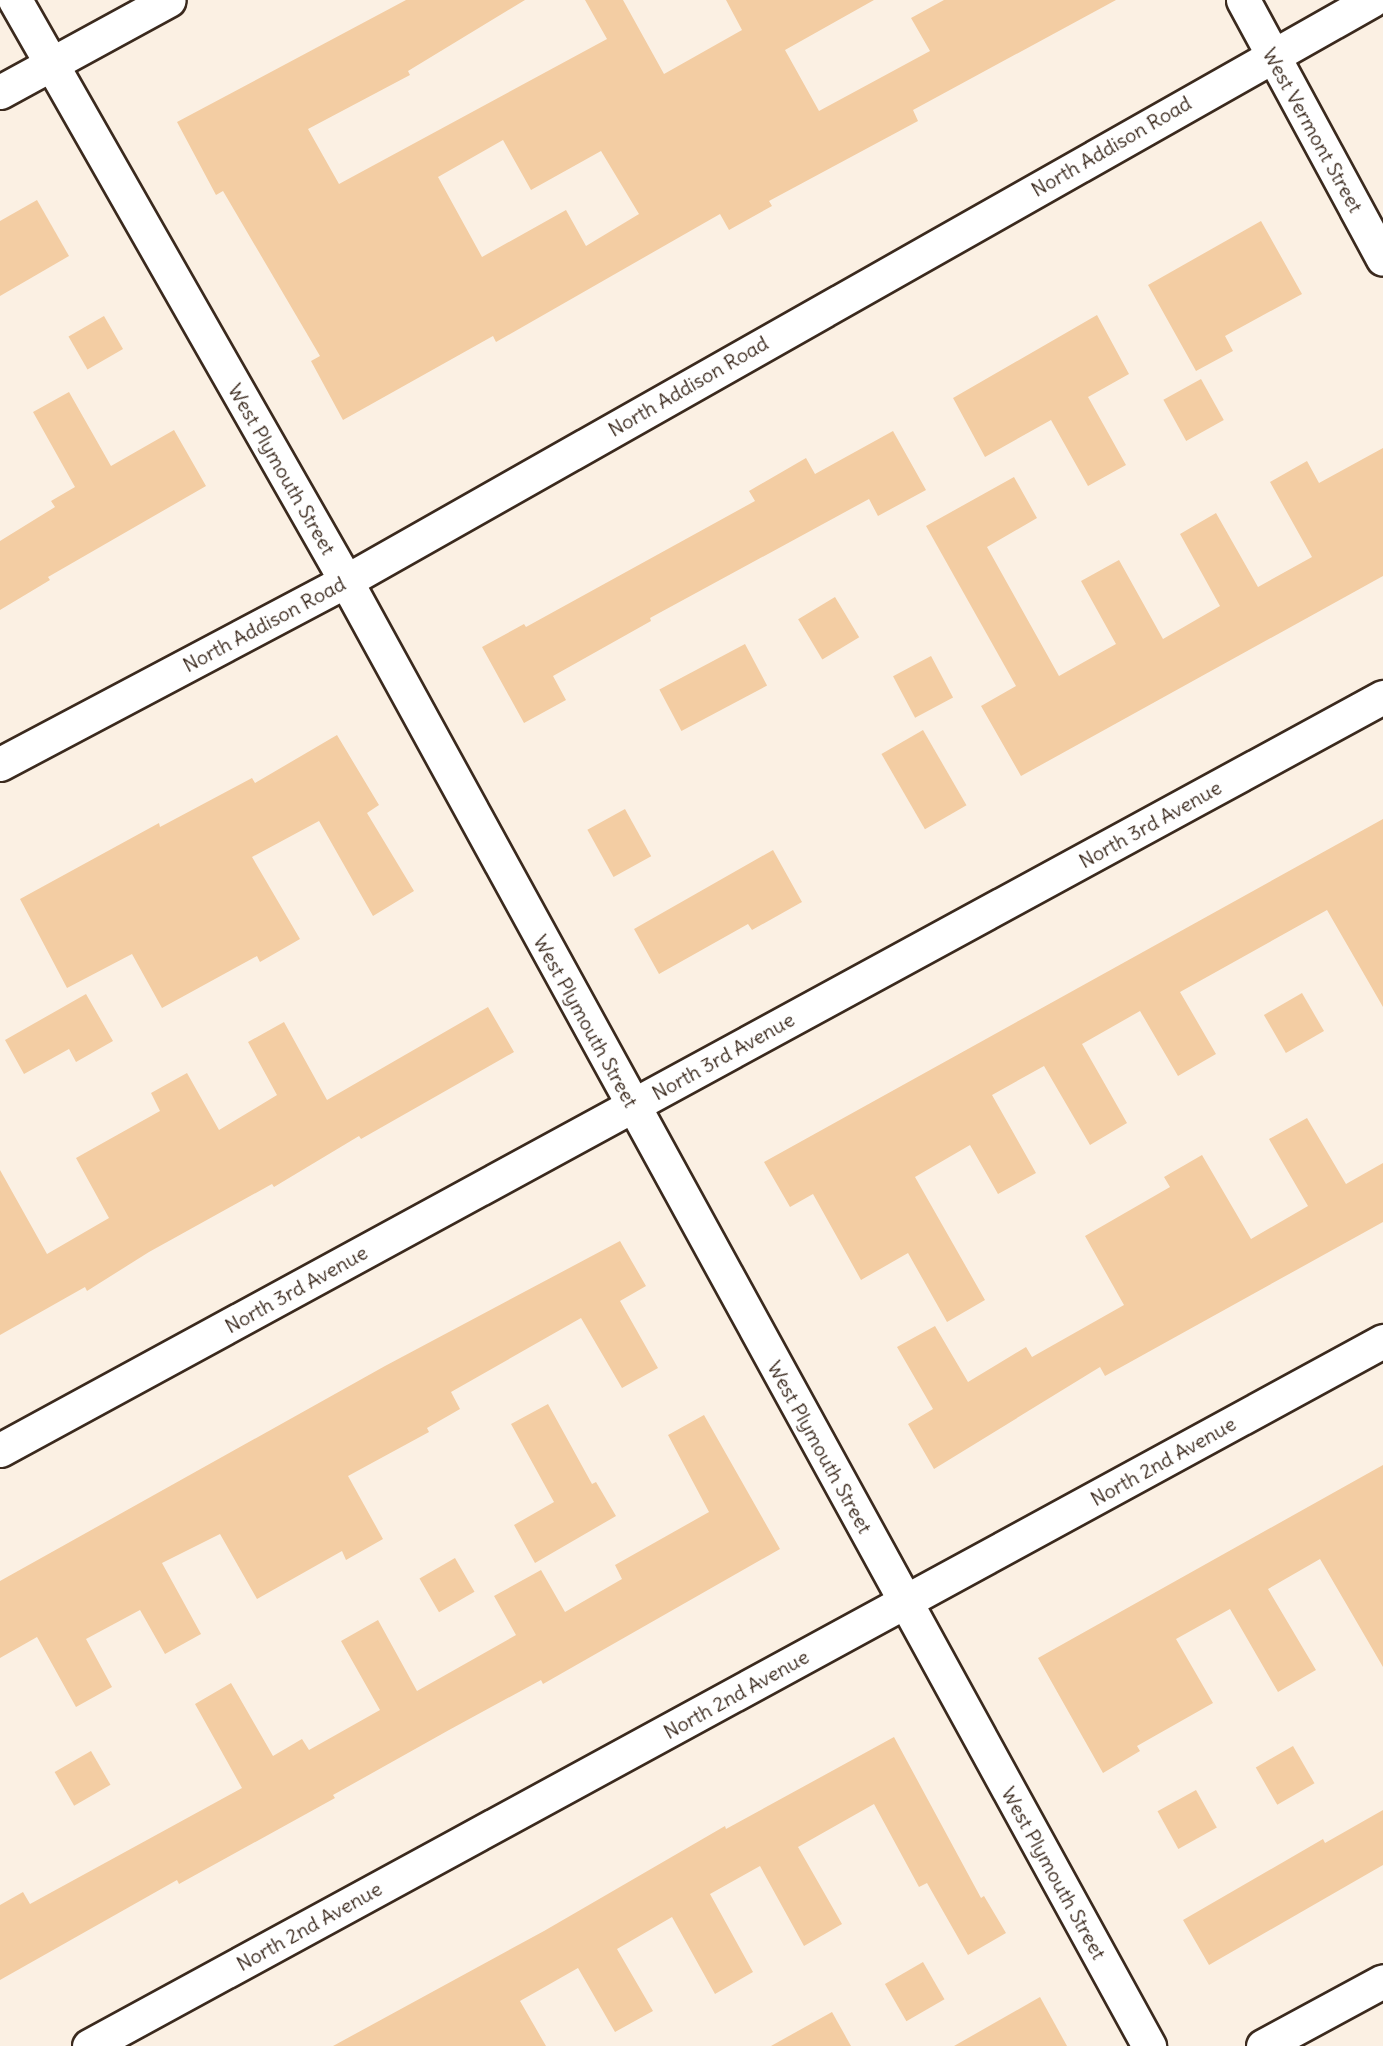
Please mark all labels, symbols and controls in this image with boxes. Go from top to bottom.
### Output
street label: West Vermont Street [1258,43,1368,217]
street label: North Addison Road [1027,90,1195,202]
street label: North Addison Road [604,330,772,442]
street label: West Plymouth Street [223,379,341,559]
street label: North Addison Road [179,571,349,677]
street label: North 3rd Avenue [1075,775,1225,873]
street label: West Plymouth Street [529,931,643,1111]
street label: North 3rd Avenue [648,1007,798,1105]
street label: North 3rd Avenue [221,1240,371,1338]
street label: West Plymouth Street [763,1357,877,1537]
street label: North 2nd Avenue [1086,1411,1240,1511]
street label: North 2nd Avenue [659,1644,813,1744]
street label: West Plymouth Street [997,1783,1111,1963]
street label: North 2nd Avenue [232,1876,386,1976]

